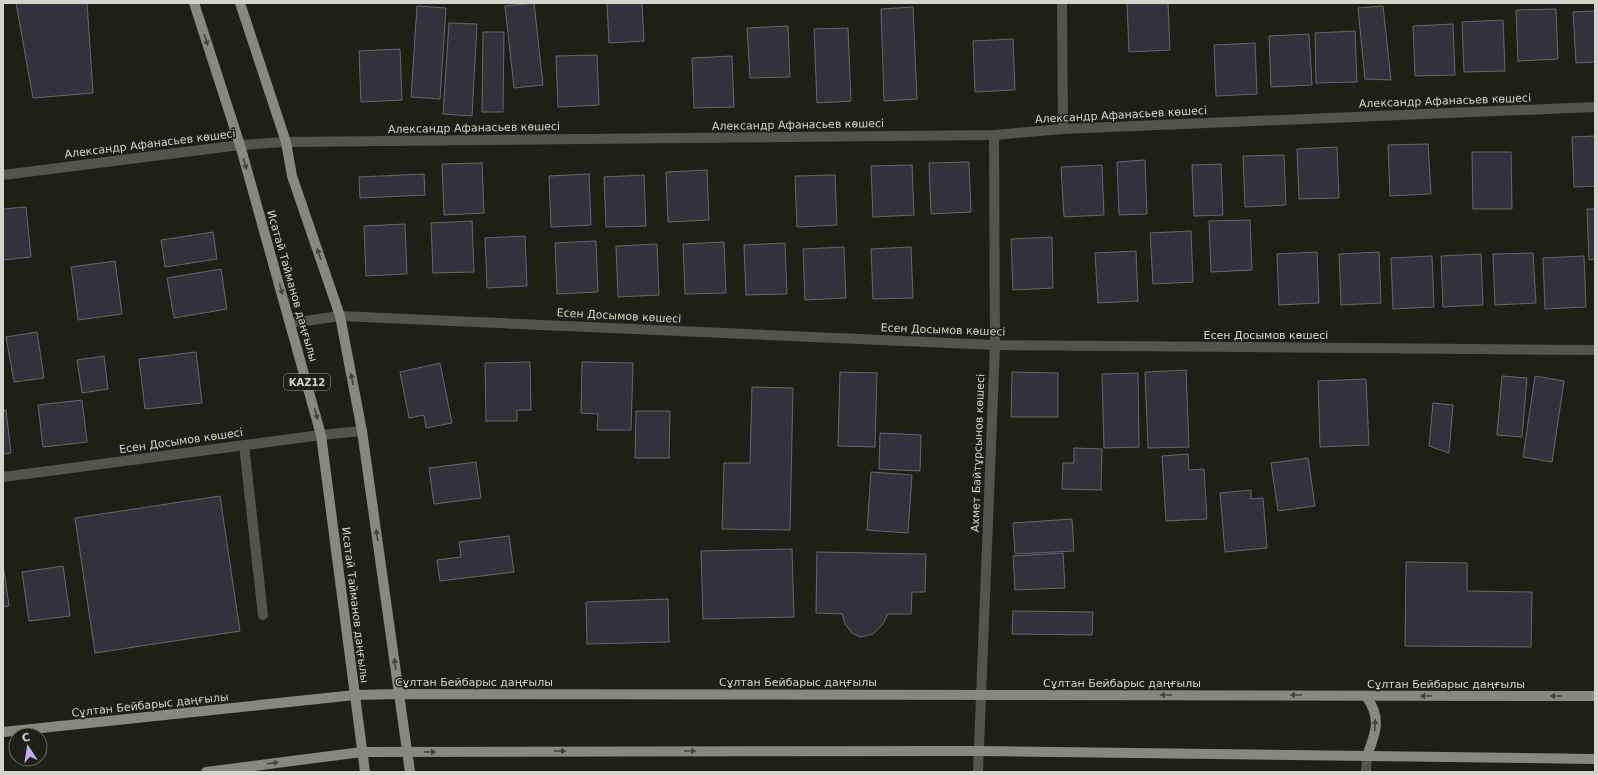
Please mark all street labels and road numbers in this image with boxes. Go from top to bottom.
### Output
street label: Александр Афанасьев көшесі [1359,91,1531,111]
street label: Александр Афанасьев көшесі [1035,104,1207,126]
street label: Александр Афанасьев көшесі [712,117,884,133]
street label: Александр Афанасьев көшесі [388,120,560,136]
street label: Александр Афанасьев көшесі [64,127,236,161]
street label: Исатай Тайманов даңғылы [264,209,320,363]
street label: Есен Досымов көшесі [556,306,682,326]
street label: Есен Досымов көшесі [880,321,1006,339]
street label: Есен Досымов көшесі [1204,329,1328,342]
road number: KAZ12 [284,374,330,390]
street label: Ахмет Байтұрсынов көшесі [969,374,987,532]
street label: Есен Досымов көшесі [118,426,244,456]
street label: Исатай Тайманов даңғылы [339,526,371,684]
street label: Сұлтан Бейбарыс даңғылы [395,676,553,689]
street label: Сұлтан Бейбарыс даңғылы [719,676,877,689]
street label: Сұлтан Бейбарыс даңғылы [1043,677,1201,690]
street label: Сұлтан Бейбарыс даңғылы [1367,678,1525,691]
street label: Сұлтан Бейбарыс даңғылы [71,690,229,720]

